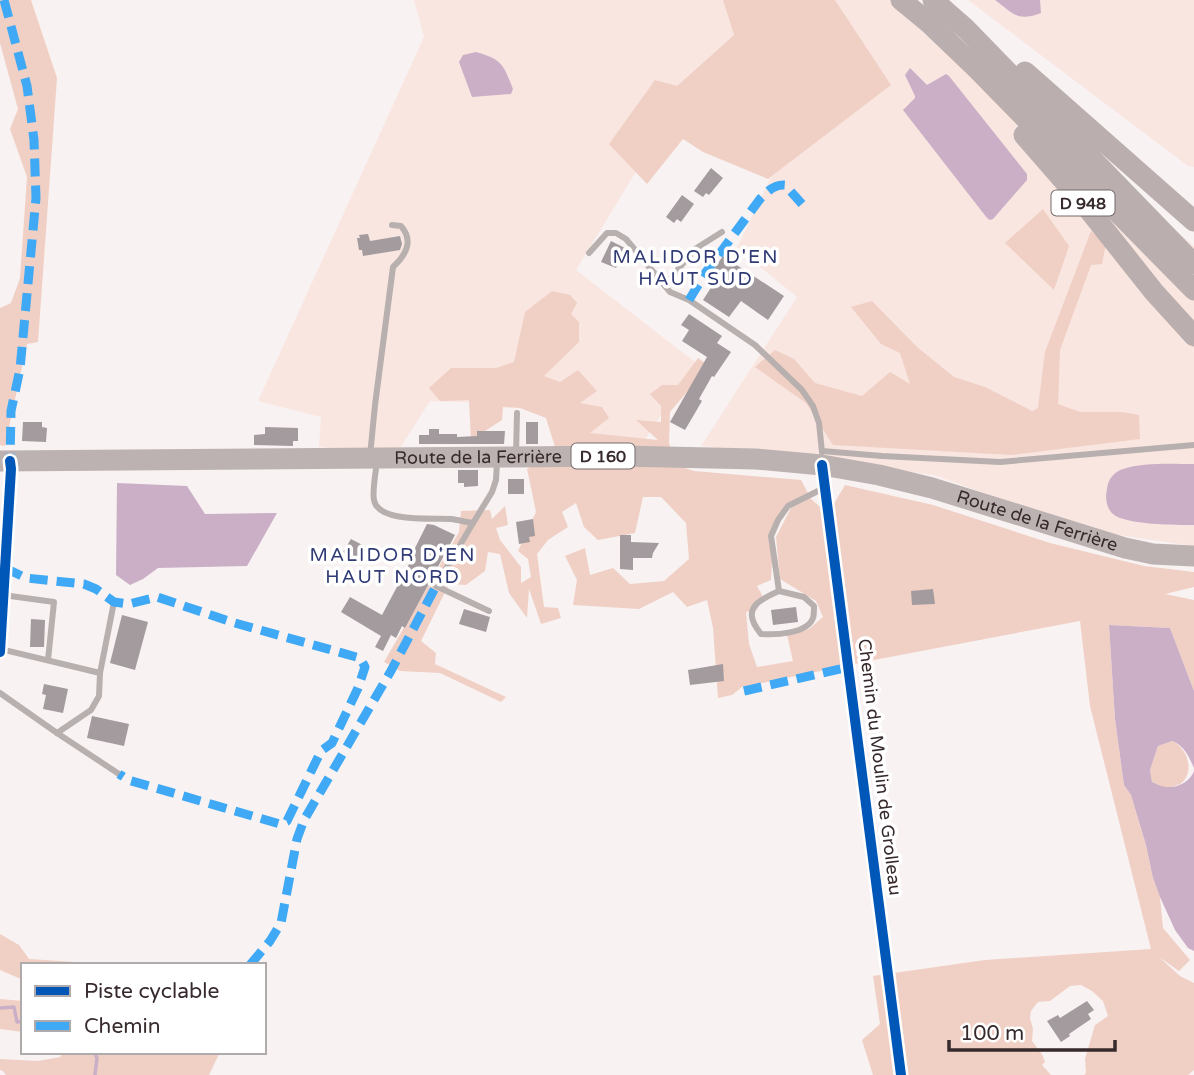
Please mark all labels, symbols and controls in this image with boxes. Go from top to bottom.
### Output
road number: D 948 [1052,190,1114,216]
district label: MALIDOR D'EN HAUT SUD [613,246,779,290]
road number: D 160 [572,444,634,468]
street label: Route de la Ferrière [394,445,562,469]
street label: Route de la Ferrière [954,485,1121,556]
district label: MALIDOR D'EN HAUT NORD [310,544,476,588]
street label: Chemin du Moulin de Grolleau [853,637,907,897]
legend [21,963,266,1054]
text: Piste cyclable [84,979,219,1004]
scale bar [949,1009,1115,1052]
text: Chemin [84,1014,161,1039]
text: 100 m [960,1021,1024,1046]

